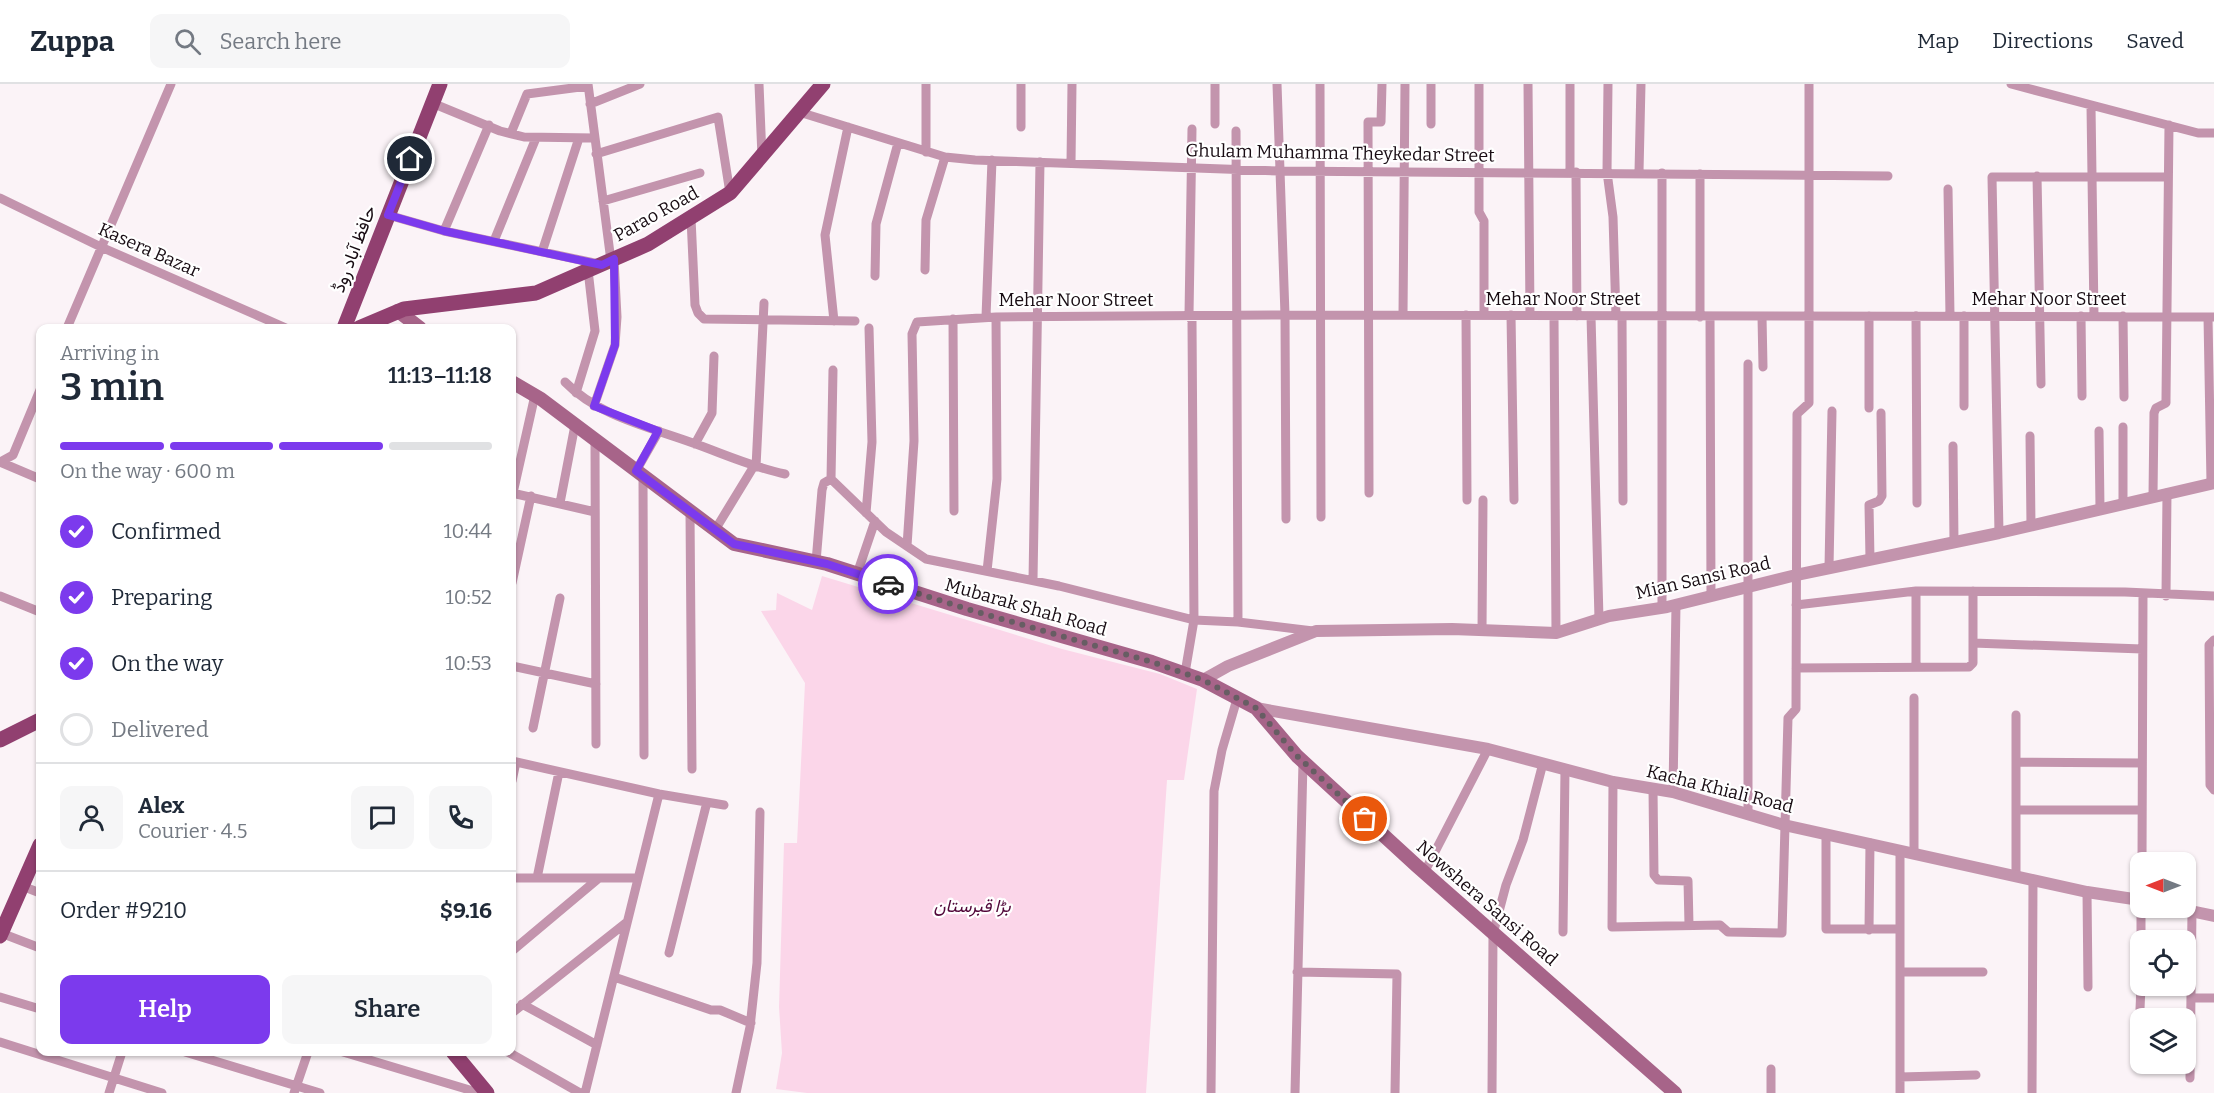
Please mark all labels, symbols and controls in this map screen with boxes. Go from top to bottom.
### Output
search box [150,14,570,68]
text: Zuppa [30,25,114,58]
icon: search [171,25,204,58]
text: Search here [219,28,342,55]
text: Map [1917,28,1959,54]
text: Directions [1992,28,2093,54]
text: Saved [2126,28,2184,54]
pin [384,133,435,184]
street label: Ghulam Muhamma Theykedar Street [1185,139,1495,167]
icon: home [393,142,426,175]
street label: Parao Road [610,182,703,246]
street label: حافظ آباد روڈ [327,202,381,296]
street label: Kasera Bazar [95,218,203,282]
street label: Mehar Noor Street [1485,288,1641,310]
street label: Mehar Noor Street [1971,288,2127,310]
street label: Mehar Noor Street [998,289,1154,311]
text: Arriving in [60,341,159,365]
text: 11:13–11:18 [388,362,492,389]
text: 3 min [60,364,164,410]
text: On the way · 600 m [60,459,235,483]
icon: check [60,515,93,548]
text: Confirmed [111,518,221,545]
text: 10:44 [443,519,492,543]
street label: Mian Sansi Road [1634,552,1773,604]
courier [858,554,918,614]
icon: car [872,568,905,601]
street label: Mubarak Shah Road [942,573,1110,641]
icon: check [60,581,93,614]
text: Preparing [111,584,213,611]
text: 10:52 [446,585,492,609]
icon: check [60,647,93,680]
text: On the way [111,650,223,677]
text: 10:53 [445,651,492,675]
text: Delivered [111,716,209,743]
street label: Kacha Khiali Road [1644,760,1796,818]
button: person [60,786,123,849]
button: chat [351,786,414,849]
button: phone [429,786,492,849]
text: Alex [138,792,184,819]
pin [1339,793,1390,844]
icon: bag [1348,802,1381,835]
text: Courier · 4.5 [138,819,247,843]
street label: Nowshera Sansi Road [1412,836,1562,971]
north arrow [2130,852,2196,918]
map controls [2130,852,2196,1074]
park label: بڑا قبرستان [933,895,1011,917]
text: Order #9210 [60,897,187,924]
text: $9.16 [440,897,492,924]
button: locate [2130,930,2196,996]
button: Help [60,975,270,1044]
button: Share [282,975,492,1044]
button: layers [2130,1008,2196,1074]

